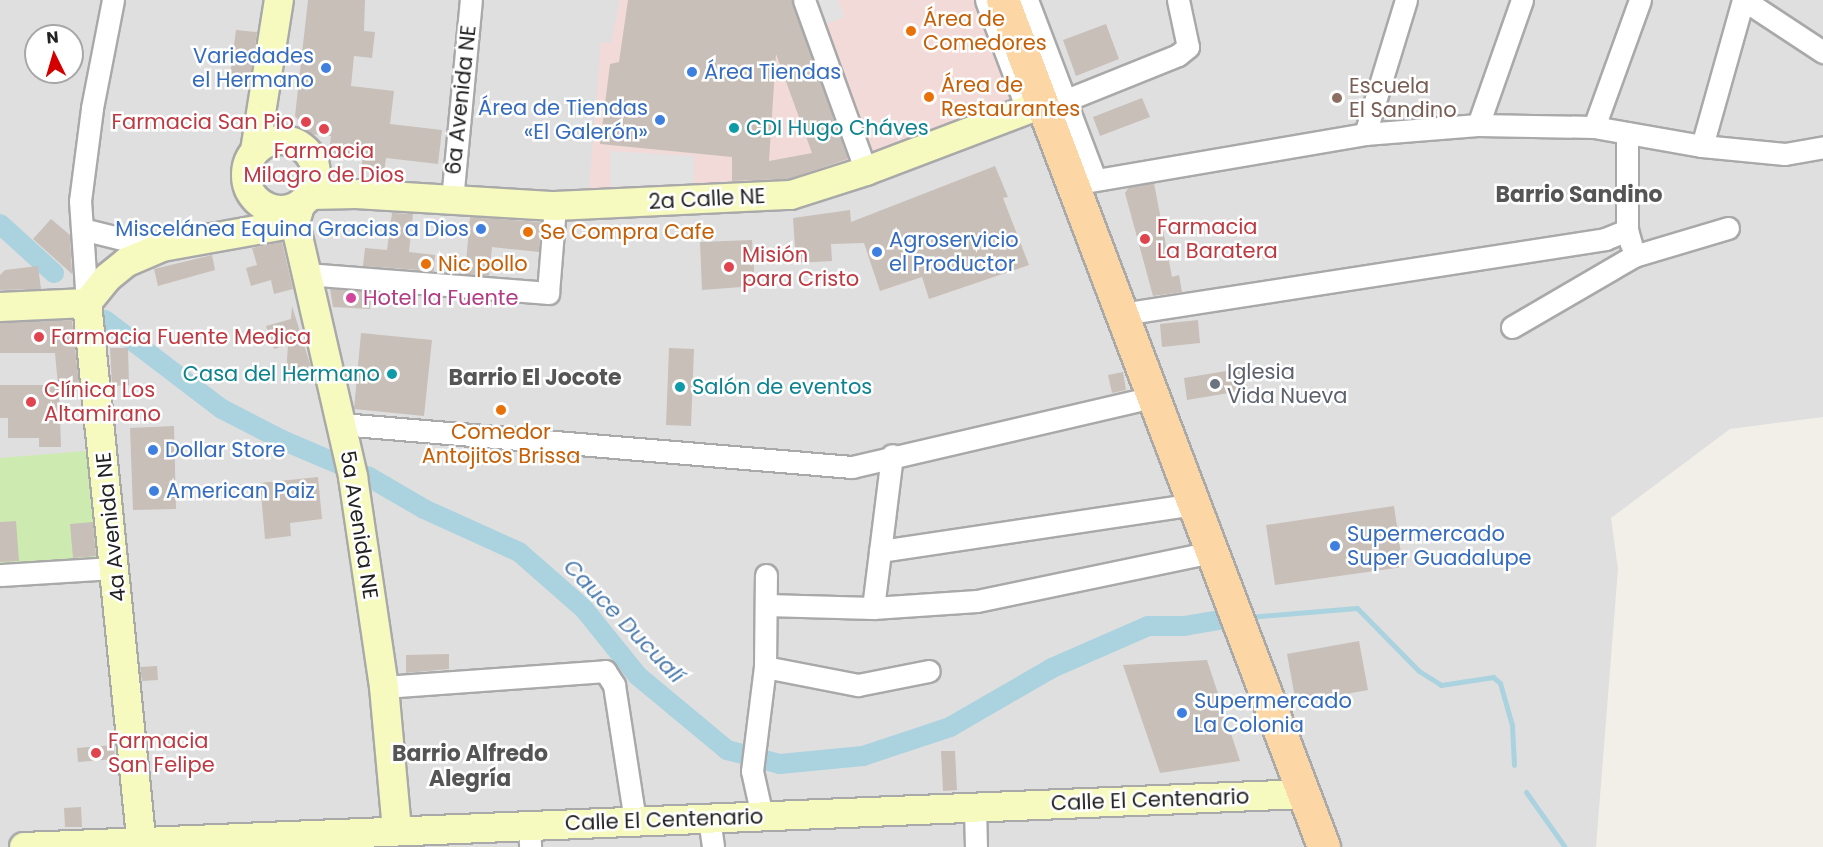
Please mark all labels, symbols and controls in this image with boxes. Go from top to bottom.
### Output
place label: Área de Comedores [923,6,1047,56]
north arrow [24,24,84,84]
street label: 6a Avenida NE [441,24,481,176]
marker: Área de Comedores [904,24,918,38]
text: N [46,26,60,50]
place label: Variedades el Hermano [192,43,314,93]
place label: Área Tiendas [704,59,841,85]
marker: Variedades el Hermano [319,61,333,75]
marker: Área Tiendas [685,65,699,79]
place label: Área de Restaurantes [941,72,1080,122]
place label: Escuela El Sandino [1349,73,1457,123]
marker: Área de Restaurantes [922,90,936,104]
marker: Escuela El Sandino [1330,91,1344,105]
place label: Área de Tiendas «El Galerón» [478,95,648,145]
place label: Farmacia San Pio [112,109,294,135]
marker: Área de Tiendas «El Galerón» [653,113,667,127]
marker: Farmacia San Pio [299,115,313,129]
place label: CDI Hugo Cháves [746,115,929,141]
marker: CDI Hugo Cháves [727,121,741,135]
marker: Farmacia Milagro de Dios [317,122,331,136]
place label: Farmacia Milagro de Dios [244,138,404,188]
district label: Barrio Sandino [1495,182,1663,208]
street label: 2a Calle NE [648,183,766,215]
place label: Farmacia La Baratera [1157,214,1278,264]
place label: Miscelánea Equina Gracias a Dios [115,216,469,242]
place label: Se Compra Cafe [540,219,714,245]
marker: Miscelánea Equina Gracias a Dios [474,222,488,236]
marker: Se Compra Cafe [521,225,535,239]
place label: Agroservicio el Productor [889,227,1019,277]
marker: Farmacia La Baratera [1138,232,1152,246]
place label: Misión para Cristo [742,242,859,292]
marker: Agroservicio el Productor [870,245,884,259]
place label: Nic pollo [438,251,528,277]
marker: Nic pollo [419,257,433,271]
marker: Misión para Cristo [720,258,738,276]
place label: Hotel la Fuente [363,285,519,311]
marker: Hotel la Fuente [344,291,358,305]
place label: Farmacia Fuente Medica [51,324,311,350]
marker: Farmacia Fuente Medica [32,330,46,344]
place label: Iglesia Vida Nueva [1227,359,1348,409]
place label: Casa del Hermano [183,361,380,387]
district label: Barrio El Jocote [448,365,622,391]
marker: Casa del Hermano [385,367,399,381]
place label: Salón de eventos [692,374,872,400]
place label: Clínica Los Altamirano [44,377,161,427]
marker: Iglesia Vida Nueva [1208,377,1222,391]
marker: Salón de eventos [673,380,687,394]
marker: Clínica Los Altamirano [22,393,40,411]
marker: Comedor Antojitos Brissa [494,403,508,417]
place label: Comedor Antojitos Brissa [422,419,580,469]
place label: Dollar Store [165,437,286,463]
marker: Dollar Store [146,443,160,457]
street label: 5a Avenida NE [335,449,383,601]
street label: 4a Avenida NE [91,451,131,603]
place label: American Paiz [166,478,315,504]
marker: American Paiz [147,484,161,498]
place label: Supermercado Super Guadalupe [1347,521,1532,571]
marker: Supermercado Super Guadalupe [1328,539,1342,553]
water label: Cauce Ducualí [558,553,690,689]
place label: Supermercado La Colonia [1194,688,1352,738]
marker: Supermercado La Colonia [1175,706,1189,720]
place label: Farmacia San Felipe [108,728,215,778]
district label: Barrio Alfredo Alegría [392,740,548,792]
marker: Farmacia San Felipe [89,746,103,760]
street label: Calle El Centenario [1050,784,1250,816]
street label: Calle El Centenario [564,804,764,836]

